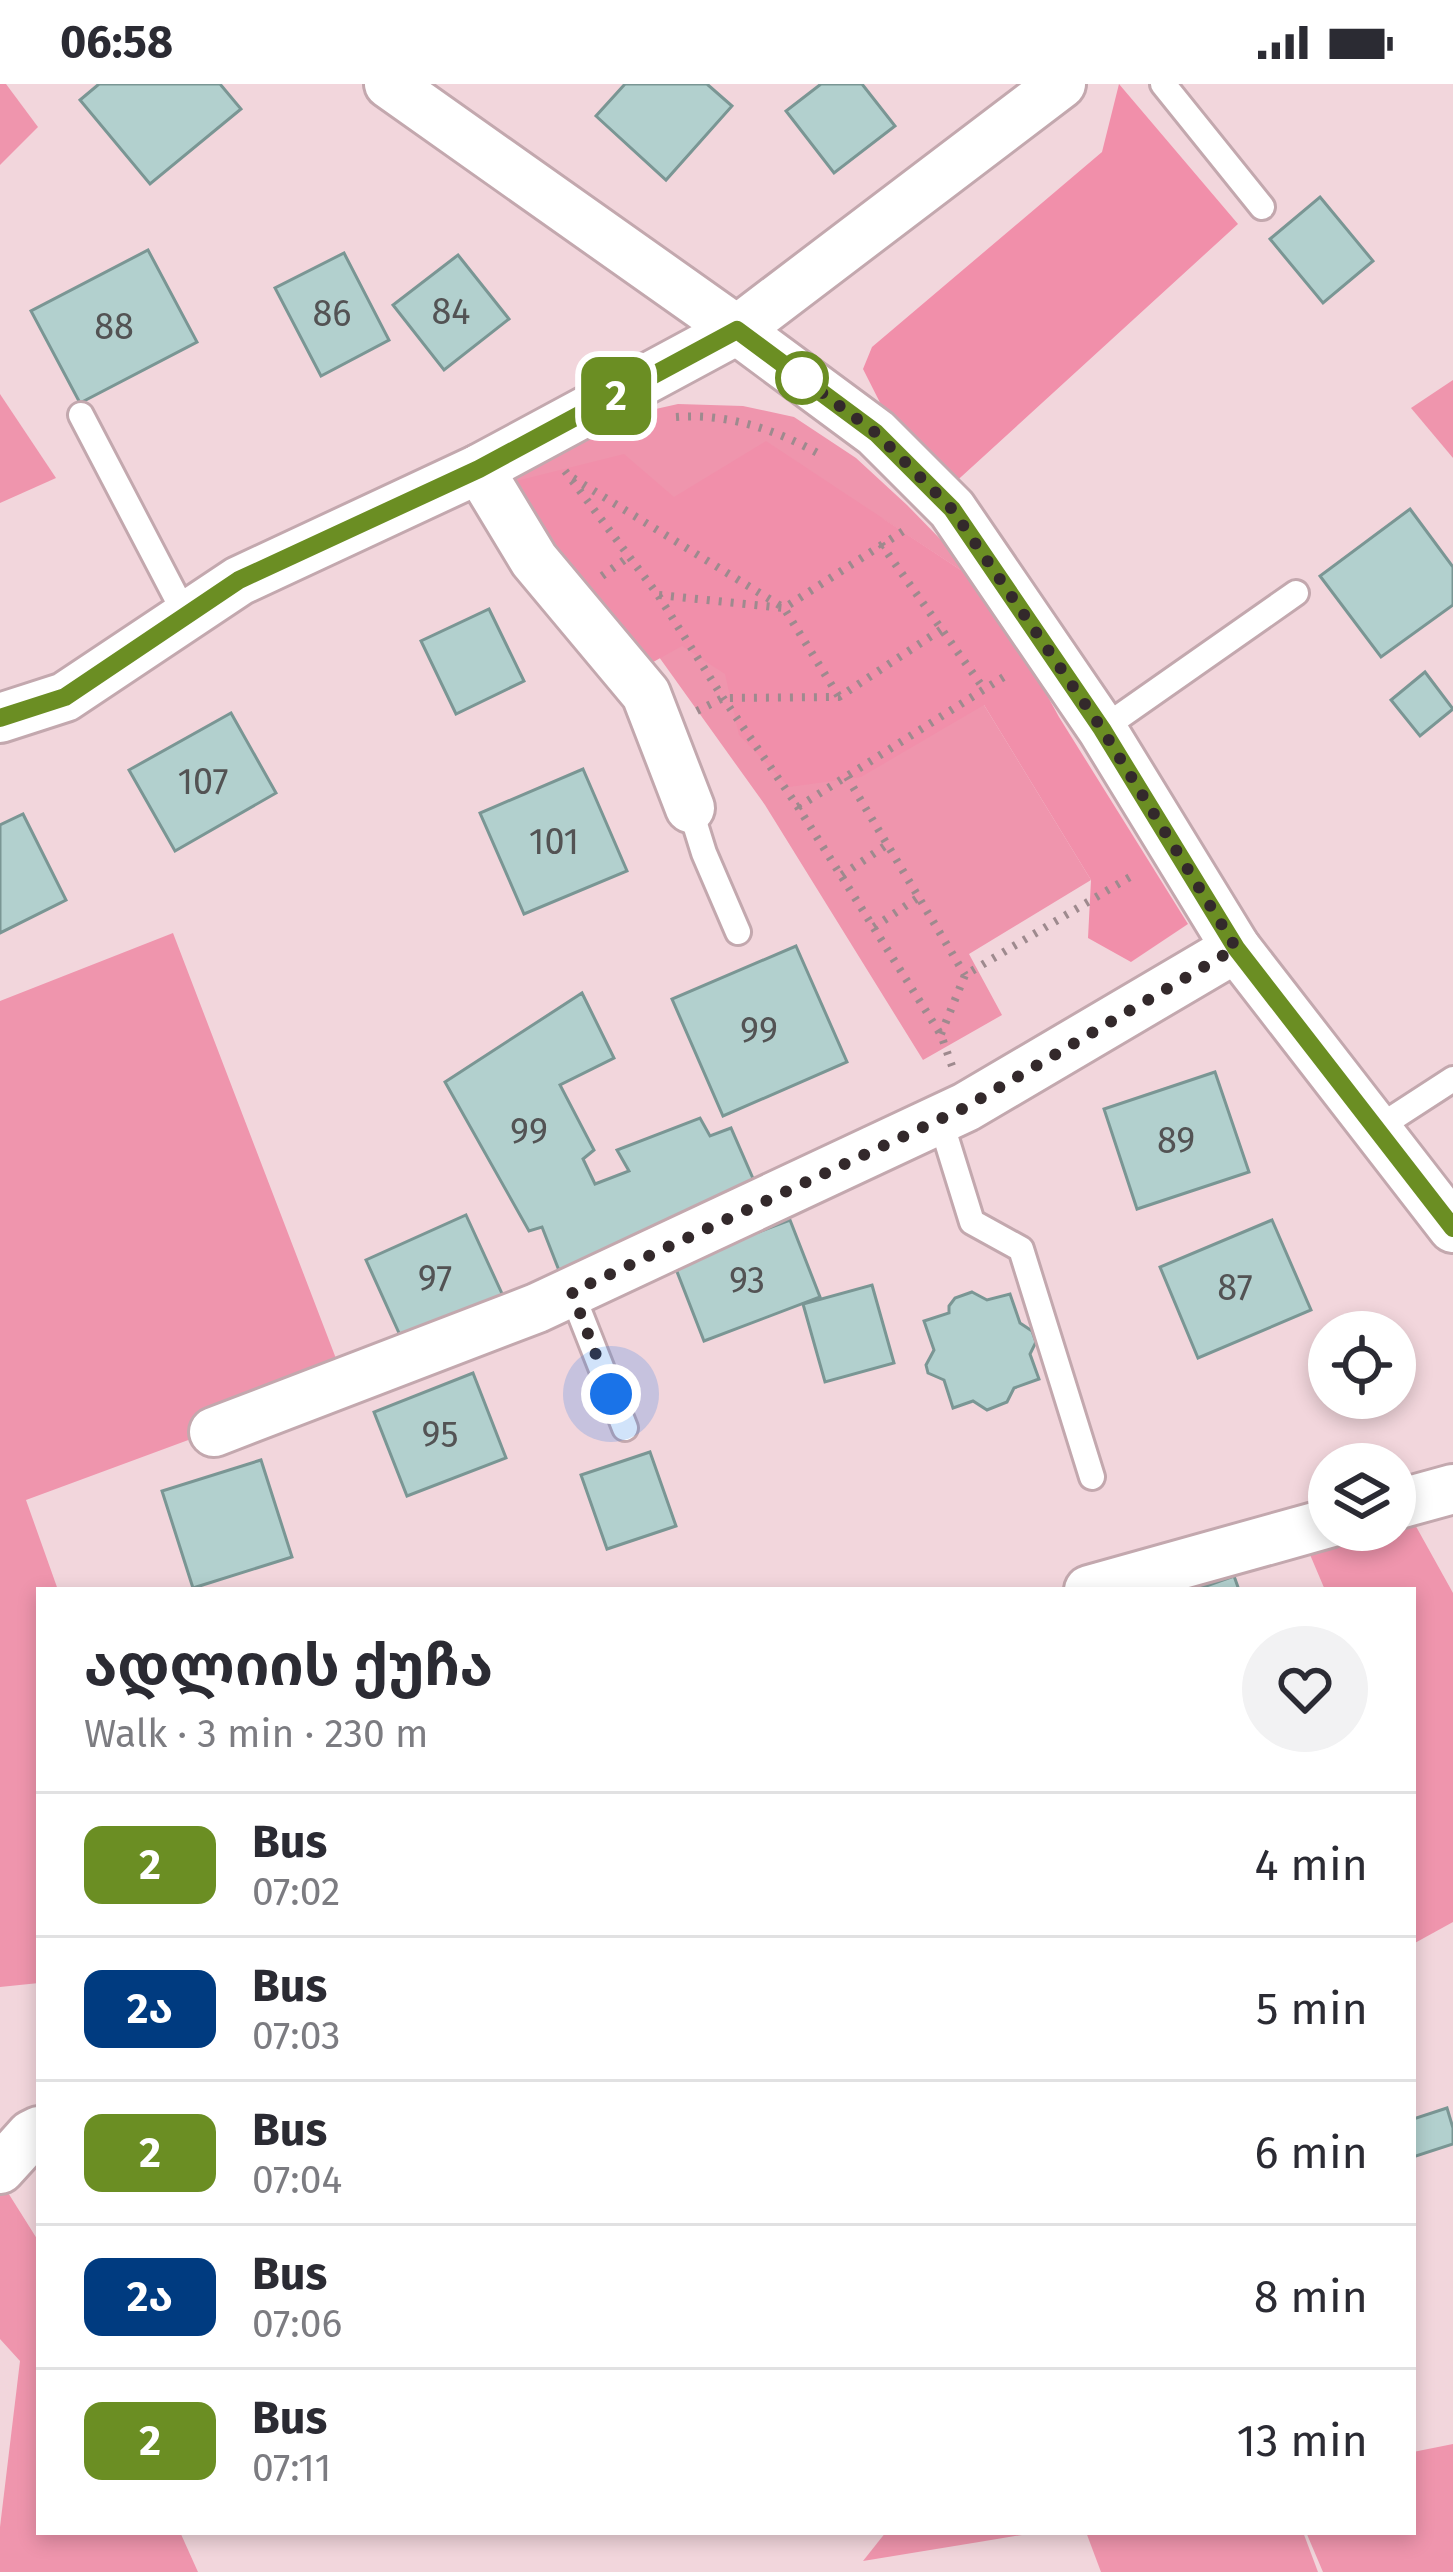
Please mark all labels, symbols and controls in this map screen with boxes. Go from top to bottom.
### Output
text: 06:58 [60,15,173,69]
house number: 84 [432,290,471,334]
house number: 86 [312,292,352,336]
house number: 88 [94,305,134,349]
unlabelled marker [777,353,827,403]
line badge: 2 [577,357,655,435]
text: 2 [605,371,627,421]
house number: 107 [178,760,228,804]
house number: 101 [529,820,579,864]
house number: 99 [740,1009,778,1053]
house number: 99 [510,1110,548,1154]
house number: 89 [1157,1119,1195,1163]
house number: 97 [418,1257,452,1301]
house number: 93 [729,1259,765,1303]
house number: 87 [1217,1266,1253,1310]
map controls [1308,1311,1416,1551]
button: locate [1308,1311,1416,1419]
your location [581,1364,641,1424]
house number: 95 [422,1413,458,1457]
button: layers [1308,1443,1416,1551]
button: heart [1242,1626,1368,1752]
text: ადლიის ქუჩა [84,1632,493,1700]
text: Walk · 3 min · 230 m [84,1711,429,1757]
text: Bus [252,1815,327,1869]
text: 4 min [1255,1838,1368,1892]
text: 2 [139,1840,161,1890]
text: 07:02 [252,1869,340,1915]
text: Bus [252,1959,327,2013]
text: 5 min [1256,1982,1368,2036]
text: 2ა [127,1984,173,2034]
text: 07:03 [252,2013,341,2059]
text: Bus [252,2103,327,2157]
text: 6 min [1254,2126,1368,2180]
text: 2 [139,2128,161,2178]
text: 07:04 [252,2157,342,2203]
text: Bus [252,2247,327,2301]
text: 8 min [1254,2270,1368,2324]
text: 2ა [127,2272,173,2322]
text: 07:06 [252,2301,342,2347]
text: Bus [252,2391,327,2445]
text: 13 min [1237,2414,1368,2468]
text: 2 [139,2416,161,2466]
text: 07:11 [252,2445,331,2491]

